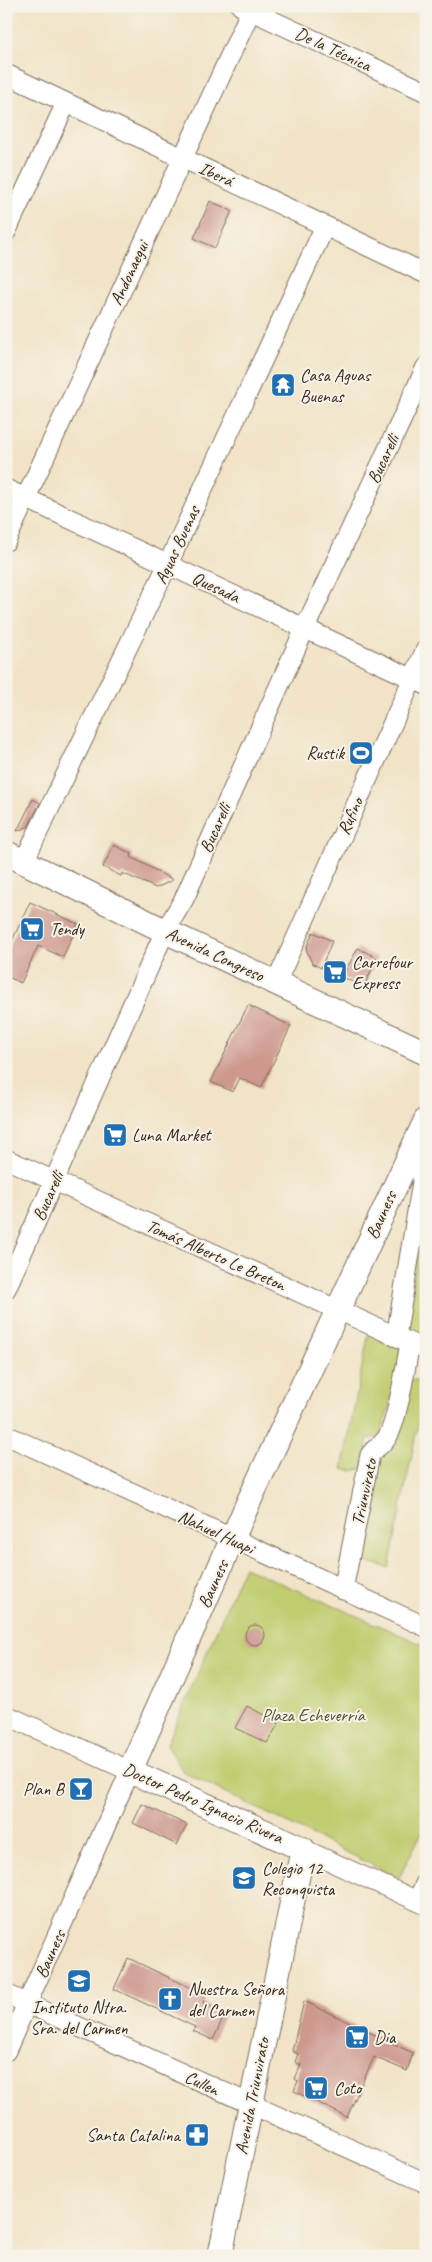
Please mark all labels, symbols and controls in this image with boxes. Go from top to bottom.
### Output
street label: De la Técnica [292,22,376,77]
street label: Iberá [195,157,239,192]
street label: Andonaegui [105,235,154,308]
place label: Casa Aguas Buenas [300,364,372,407]
temple icon: Casa Aguas Buenas [270,372,296,398]
street label: Bucarelli [362,429,405,487]
street label: Aguas Buenas [149,501,205,587]
street label: Quesada [189,566,244,608]
sports icon: Rustik [348,740,374,766]
place label: Rustik [306,742,345,764]
street label: Rufino [332,792,369,838]
street label: Bucarelli [194,798,237,856]
supermarket icon: Tendy [19,916,45,942]
place label: Tendy [50,918,86,940]
street label: Avenida Congreso [163,922,269,987]
place label: Carrefour Express [352,951,414,994]
supermarket icon: Carrefour Express [322,959,348,985]
supermarket icon: Luna Market [102,1122,128,1148]
place label: Luna Market [132,1124,213,1146]
street label: Bucarelli [27,1166,70,1224]
street label: Bauness [361,1186,402,1242]
street label: Tomás Alberto Le Breton [143,1214,290,1296]
street label: Triunvirato [346,1455,382,1527]
street label: Nahuel Huapi [175,1505,260,1560]
street label: Bauness [193,1555,234,1611]
park label: Plaza Echeverría [261,1704,366,1726]
street label: Doctor Pedro Ignacio Rivera [119,1758,288,1849]
bar icon: Plan B [68,1776,94,1802]
place label: Plan B [23,1778,66,1800]
place label: Colegio 12 Reconquista [262,1857,336,1900]
school or university icon: Colegio 12 Reconquista [231,1865,257,1891]
street label: Bauness [30,1925,71,1981]
school or university icon: Instituto Ntra. Sra. del Carmen [66,1968,92,1994]
place label: Nuestra Señora del Carmen [188,1978,286,2021]
church icon: Nuestra Señora del Carmen [157,1986,183,2012]
place label: Instituto Ntra. Sra. del Carmen [30,1996,129,2039]
supermarket icon: Dia [344,2024,370,2050]
place label: Dia [374,2026,397,2048]
street label: Avenida Triunvirato [230,2034,274,2156]
street label: Cullen [181,2066,223,2101]
supermarket icon: Coto [303,2075,329,2101]
place label: Coto [334,2077,363,2099]
pharmacy icon: Santa Catalina [184,2122,210,2148]
place label: Santa Catalina [86,2124,182,2146]

